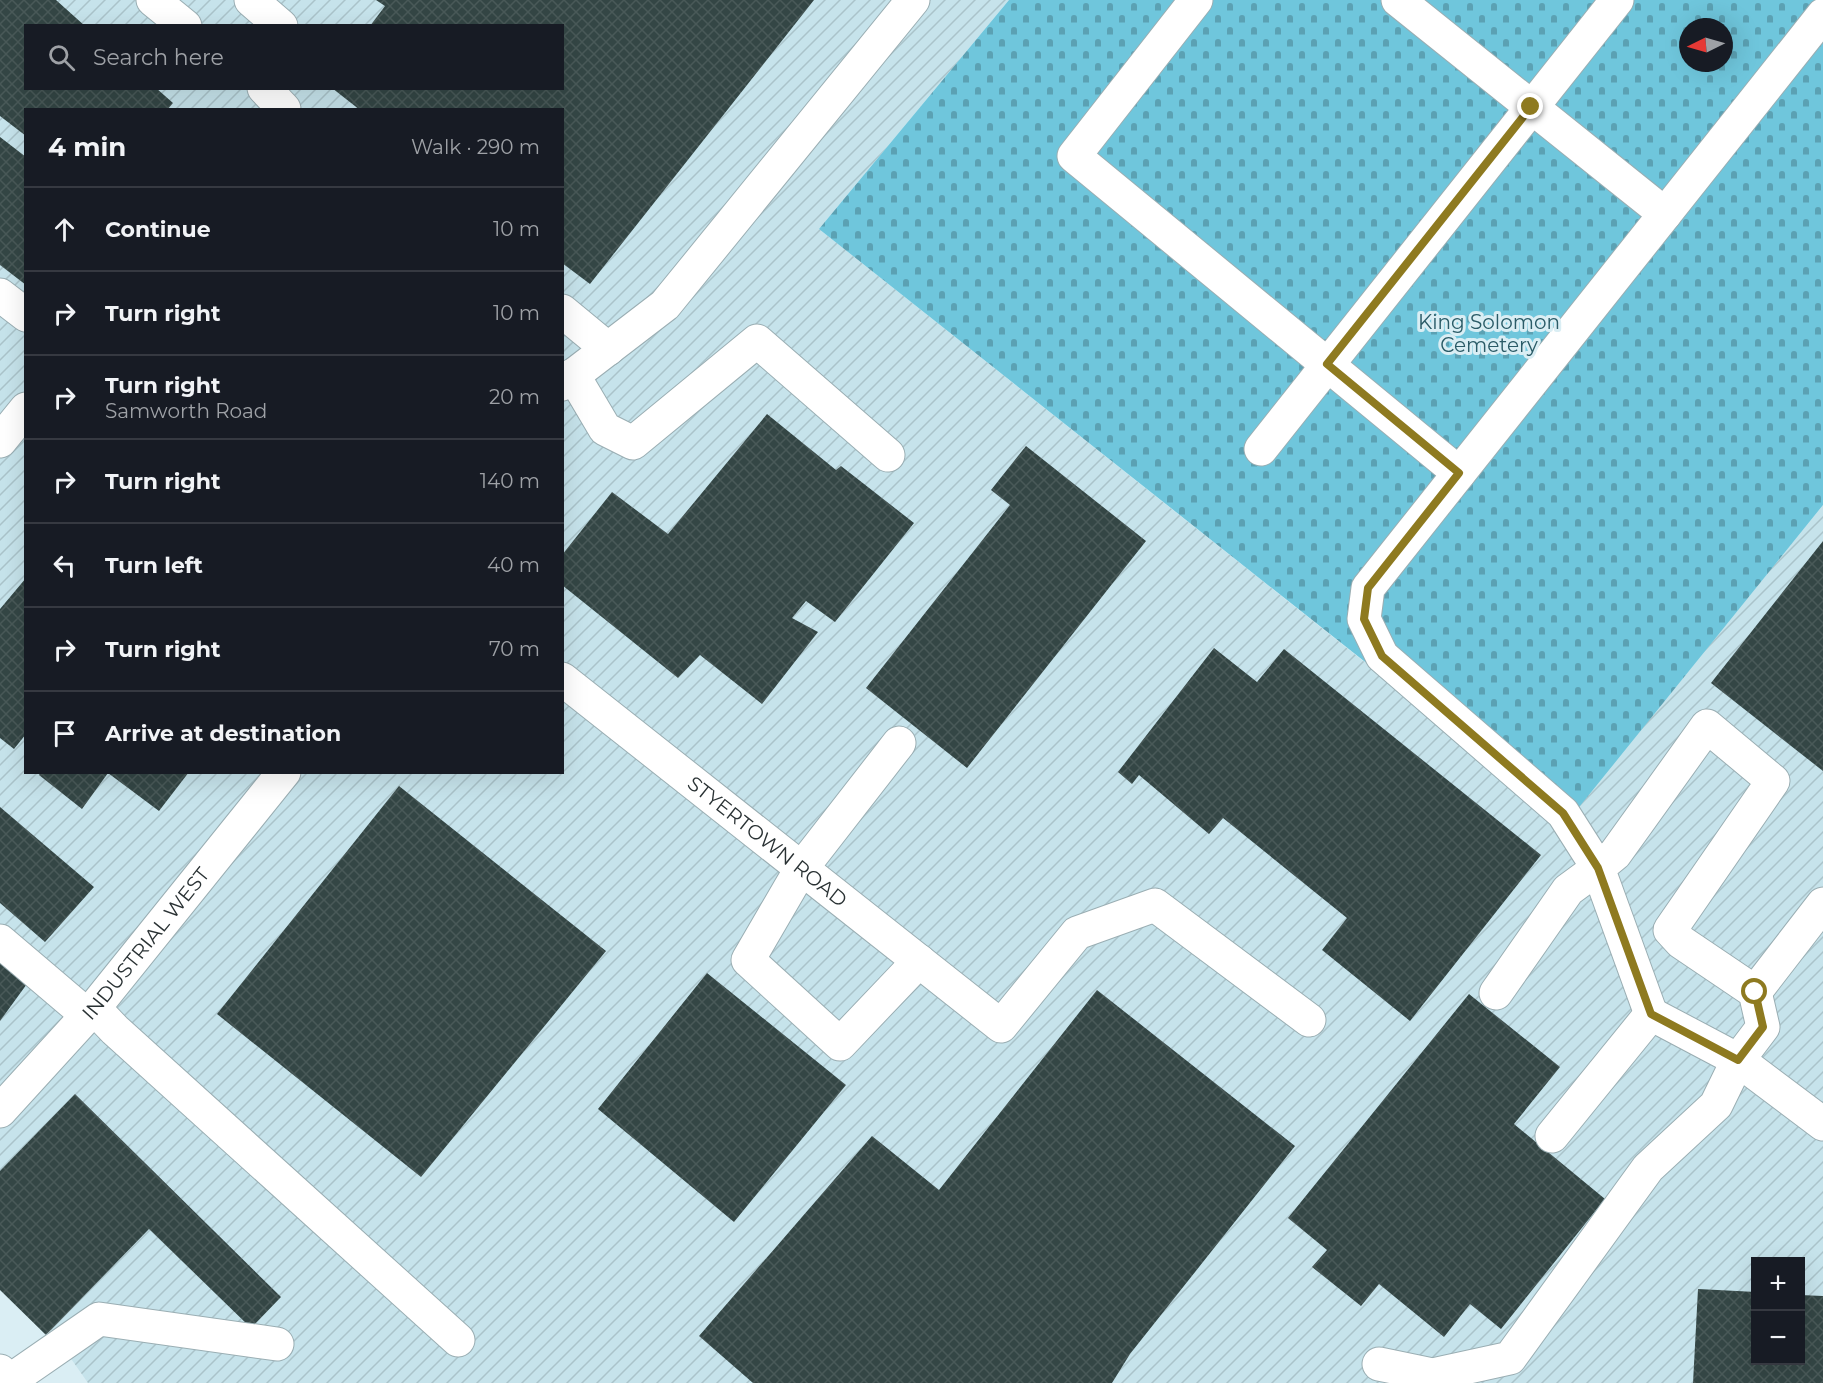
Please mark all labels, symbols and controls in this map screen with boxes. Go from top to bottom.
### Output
north arrow [1679,18,1733,72]
search box [24,24,564,90]
icon: search [45,41,78,74]
text: Search here [93,44,224,71]
route end [1517,93,1543,119]
text: 4 min [48,131,126,163]
text: Walk · 290 m [411,135,540,159]
icon: ahead [48,213,81,246]
text: Continue [105,216,211,243]
text: 10 m [493,217,540,241]
icon: right [48,297,81,330]
text: Turn right [105,300,220,327]
text: 10 m [493,301,540,325]
park label: King Solomon Cemetery [1418,310,1560,357]
text: Turn right [105,372,220,399]
icon: right [48,381,81,414]
text: 20 m [489,385,540,409]
text: Samworth Road [105,399,267,423]
icon: right [48,465,81,498]
text: Turn right [105,468,220,495]
text: 140 m [480,469,540,493]
icon: left [48,549,81,582]
text: Turn left [105,552,203,579]
text: 40 m [487,553,540,577]
icon: right [48,633,81,666]
text: Turn right [105,636,220,663]
text: 70 m [489,637,540,661]
icon: arrive [48,717,81,750]
text: Arrive at destination [105,720,341,747]
street label: STYERTOWN ROAD [683,771,852,912]
street label: INDUSTRIAL WEST [77,862,215,1025]
route start [1741,978,1767,1004]
map controls [1751,1257,1805,1365]
button: + [1751,1257,1805,1311]
button: − [1751,1311,1805,1365]

